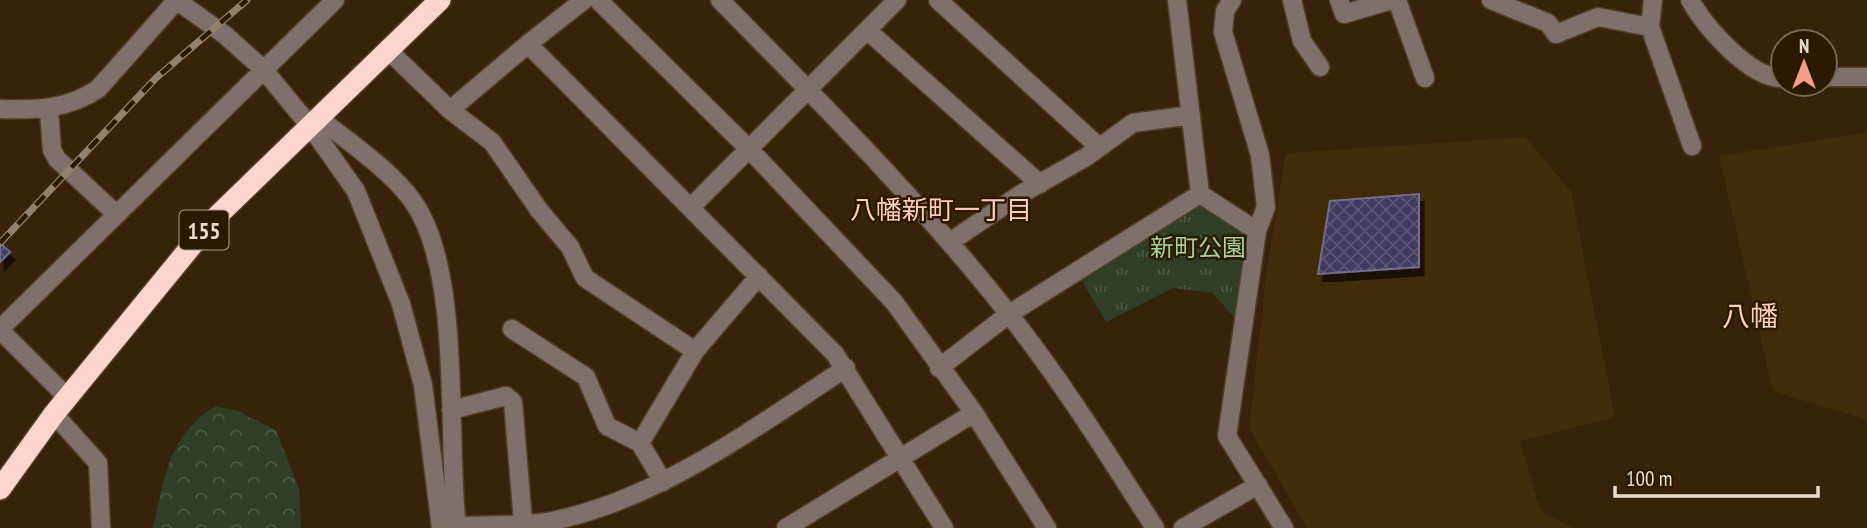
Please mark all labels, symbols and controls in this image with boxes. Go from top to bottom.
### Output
north arrow [1769,28,1839,98]
text: N [1799,34,1809,58]
district label: 八幡新町一丁目 [850,193,1032,226]
road number: 155 [180,210,228,249]
park label: 新町公園 [1150,232,1246,263]
district label: 八幡 [1722,297,1778,334]
scale bar [1615,454,1818,498]
text: 100 m [1626,465,1672,492]

